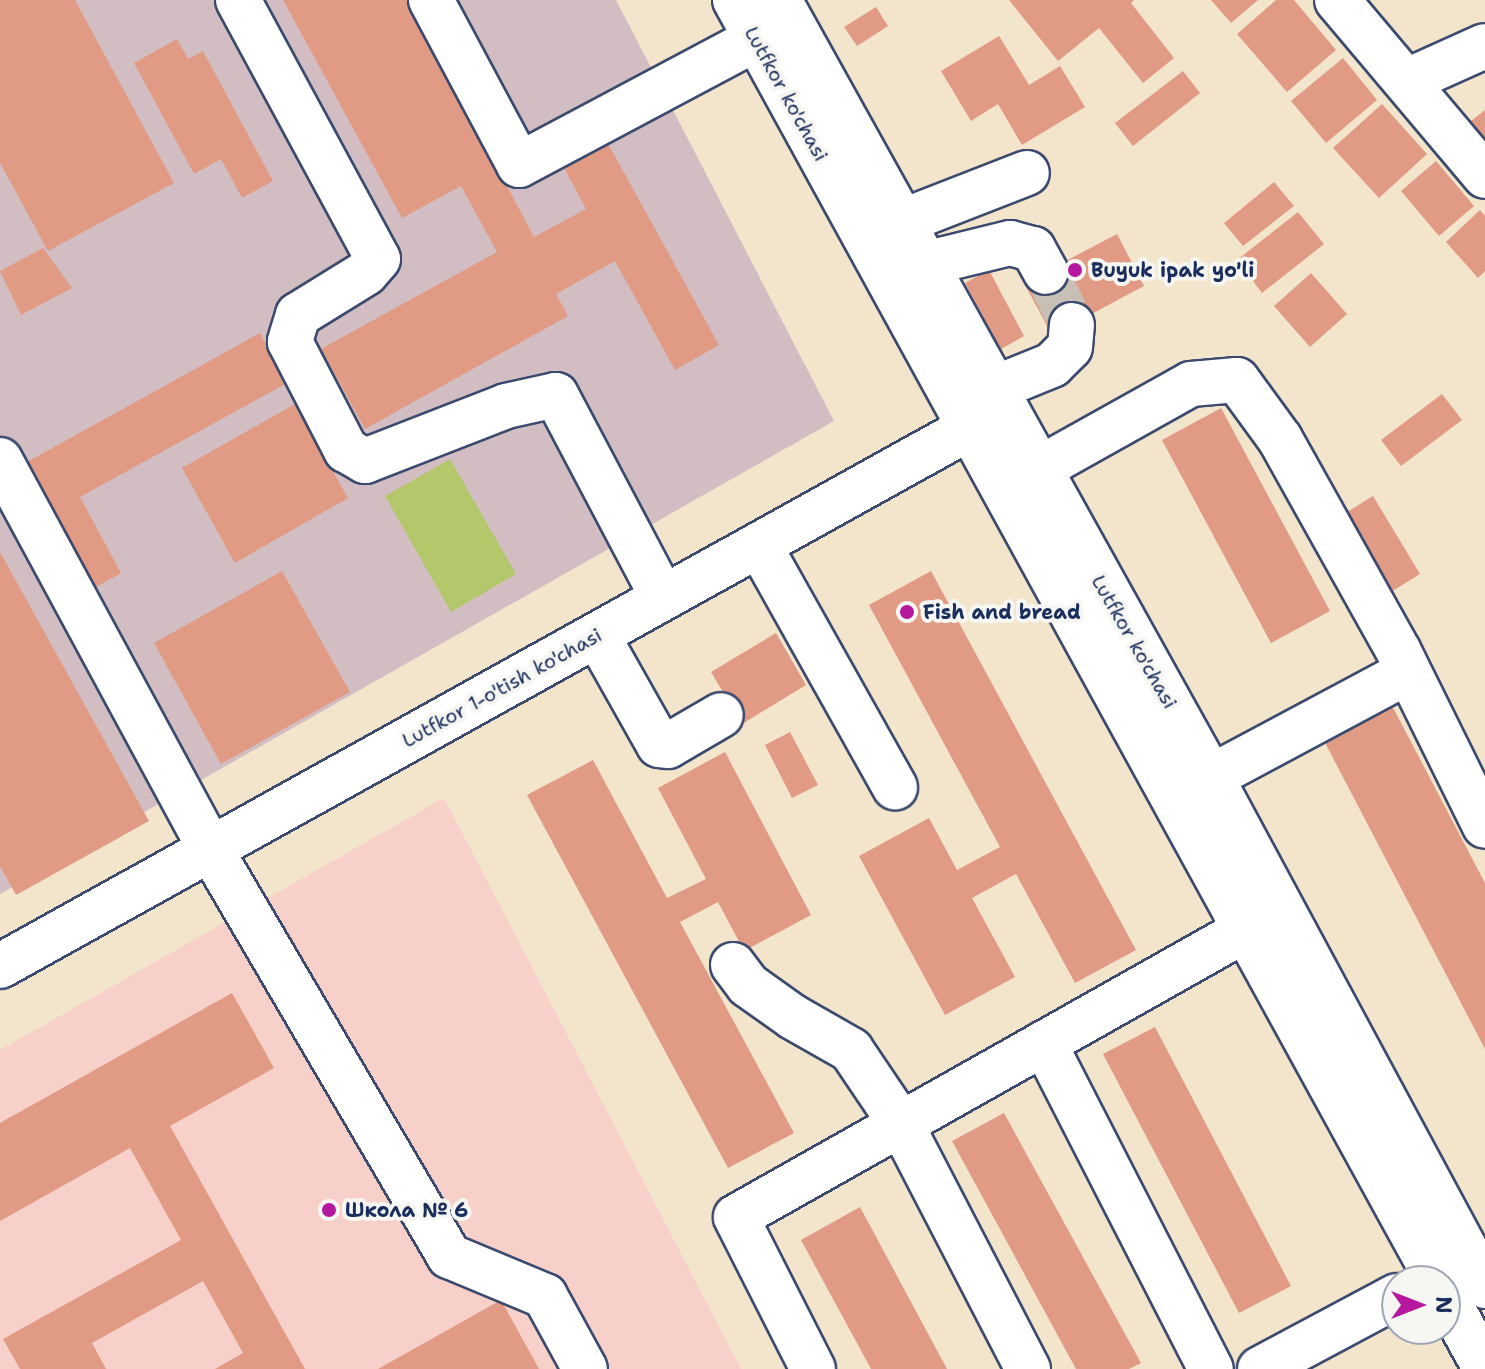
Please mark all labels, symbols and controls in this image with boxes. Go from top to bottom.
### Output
street label: Lutfkor ko'chasi [739,22,833,166]
place label: Buyuk ipak yo'li [1091,258,1254,282]
marker: Buyuk ipak yo'li [1066,261,1084,279]
street label: Lutfkor ko'chasi [1086,571,1182,713]
place label: Fish and bread [923,600,1081,624]
marker: Fish and bread [898,603,916,621]
street label: Lutfkor 1-o'tish ko'chasi [398,623,606,753]
place label: Школа № 6 [345,1198,468,1222]
marker: Школа № 6 [320,1201,338,1219]
north arrow [1381,1265,1461,1345]
text: N [1429,1296,1458,1314]

